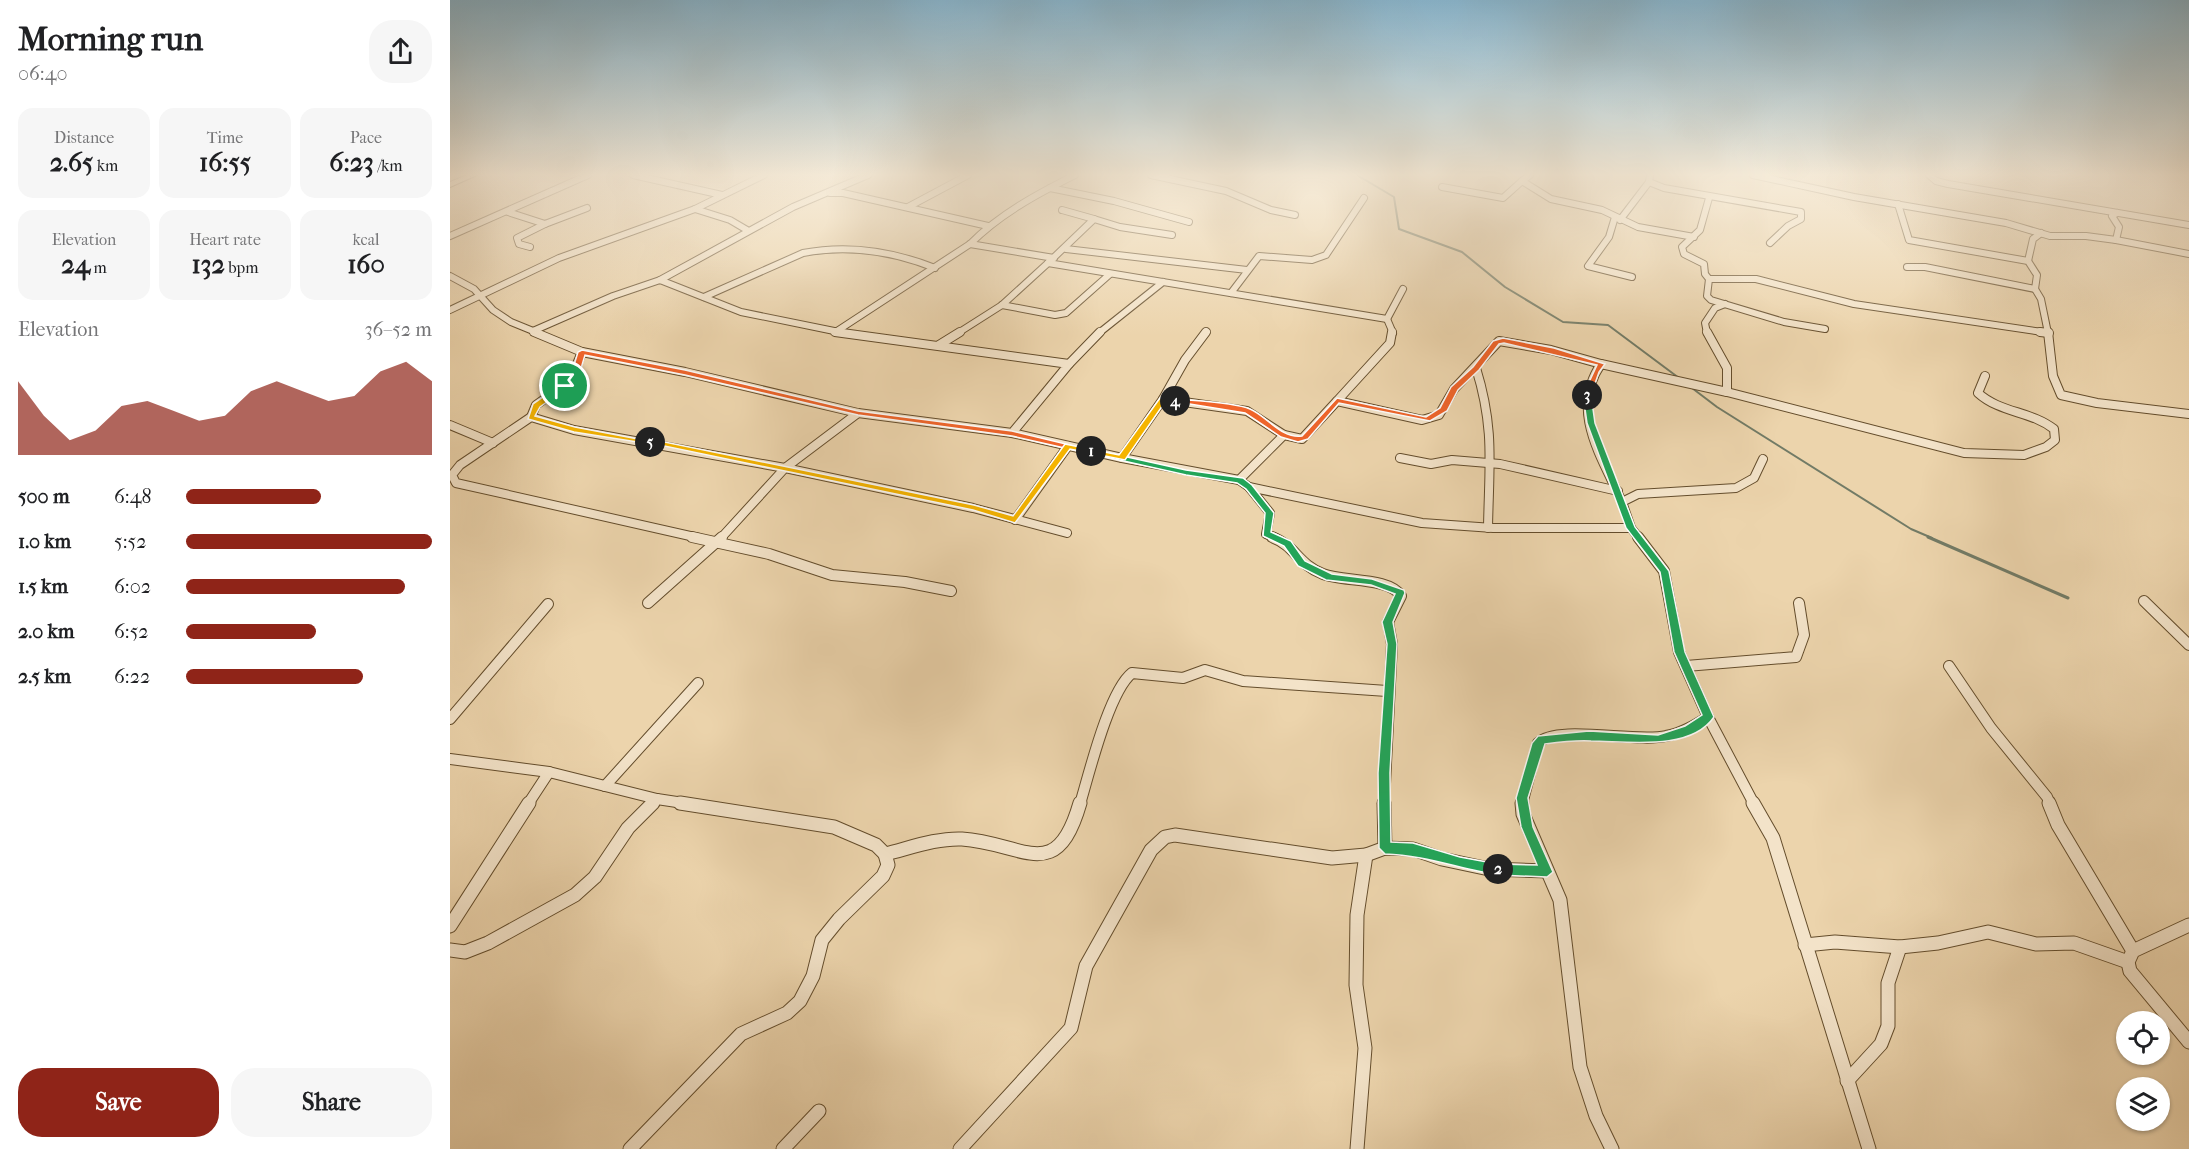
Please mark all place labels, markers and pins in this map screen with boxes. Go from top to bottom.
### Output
pin [539,360,590,411]
pin: 3 [1572,380,1602,410]
pin: 4 [1160,386,1190,416]
pin: 5 [635,427,665,457]
pin: 1 [1076,436,1106,466]
pin: 2 [1483,854,1513,884]

